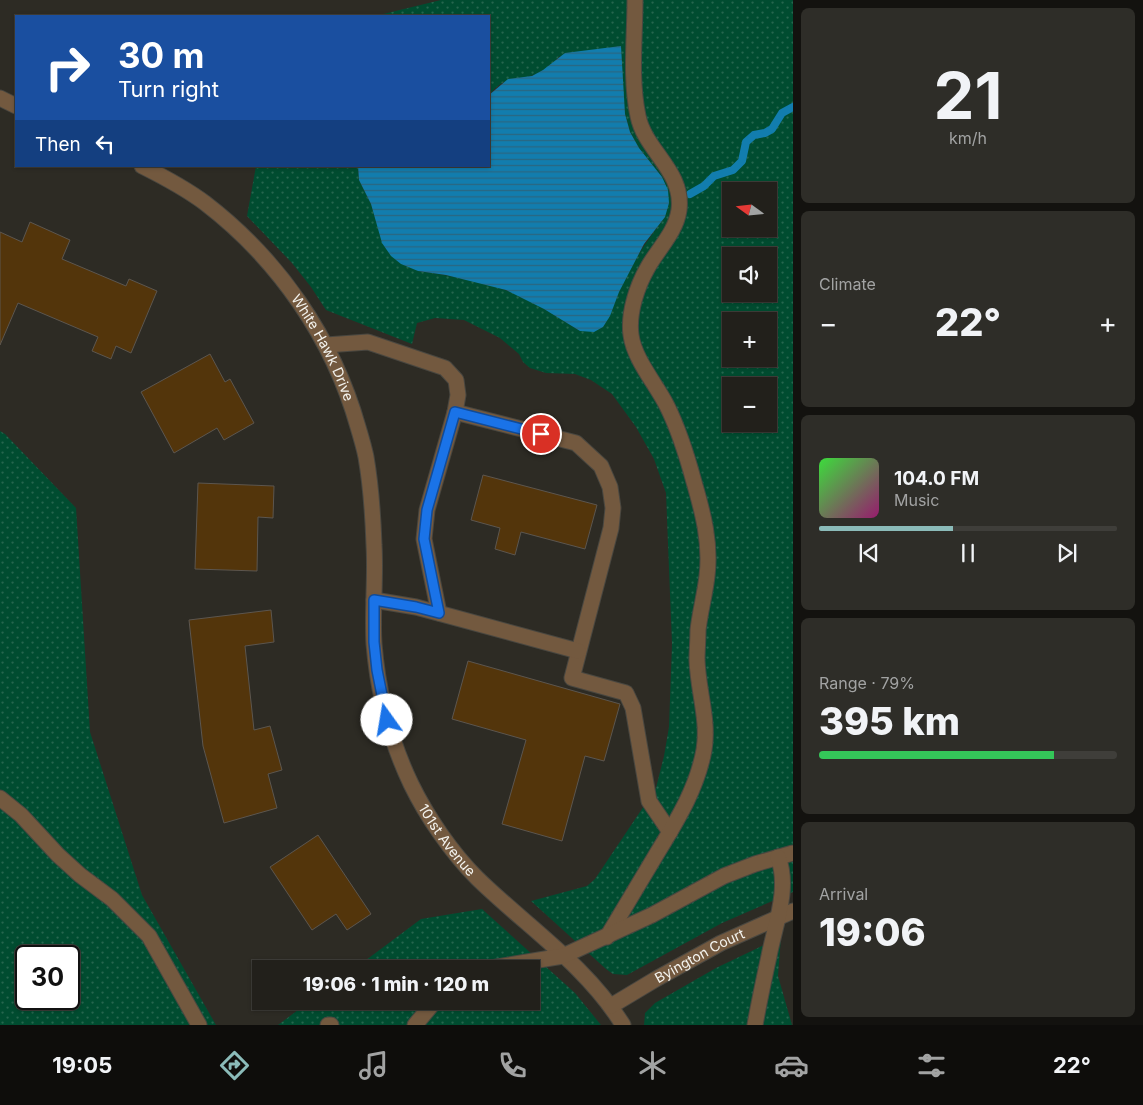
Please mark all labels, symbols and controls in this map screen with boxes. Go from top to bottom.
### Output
text: 30 m [118,34,204,76]
icon: right [35,35,100,100]
text: 21 [934,56,1002,135]
text: Turn right [118,76,219,102]
text: km/h [949,128,987,148]
icon: left [91,130,119,158]
text: Then [35,133,81,156]
north arrow [722,182,778,238]
map controls [722,182,777,432]
button: sound [722,247,777,302]
text: Climate [819,274,876,294]
street label: White Hawk Drive [288,291,358,403]
text: 22° [935,299,1001,345]
text: − [819,306,838,340]
text: + [1098,306,1117,340]
button: + [722,312,777,367]
button: − [722,377,777,432]
pin [520,413,562,455]
icon: arrive [527,420,555,448]
text: 104.0 FM [894,467,979,490]
text: Music [894,490,939,510]
icon: previous [855,539,883,567]
icon: pause [954,539,982,567]
icon: next [1053,539,1081,567]
text: Range · 79% [819,673,915,693]
position arrow [360,693,412,745]
text: 395 km [819,698,960,744]
street label: 101st Avenue [415,801,480,879]
text: Arrival [819,884,868,904]
text: 19:06 [819,909,926,955]
street label: Byington Court [651,924,747,986]
speed limit sign: 30 [15,945,80,1010]
text: 19:06 · 1 min · 120 m [303,973,489,996]
icon: directions [217,1048,252,1083]
icon: music [356,1048,391,1083]
icon: phone [495,1048,530,1083]
icon: climate [635,1048,670,1083]
icon: car [774,1048,809,1083]
icon: filters [914,1048,949,1083]
text: 19:05 [52,1052,112,1078]
text: 22° [1053,1052,1091,1078]

